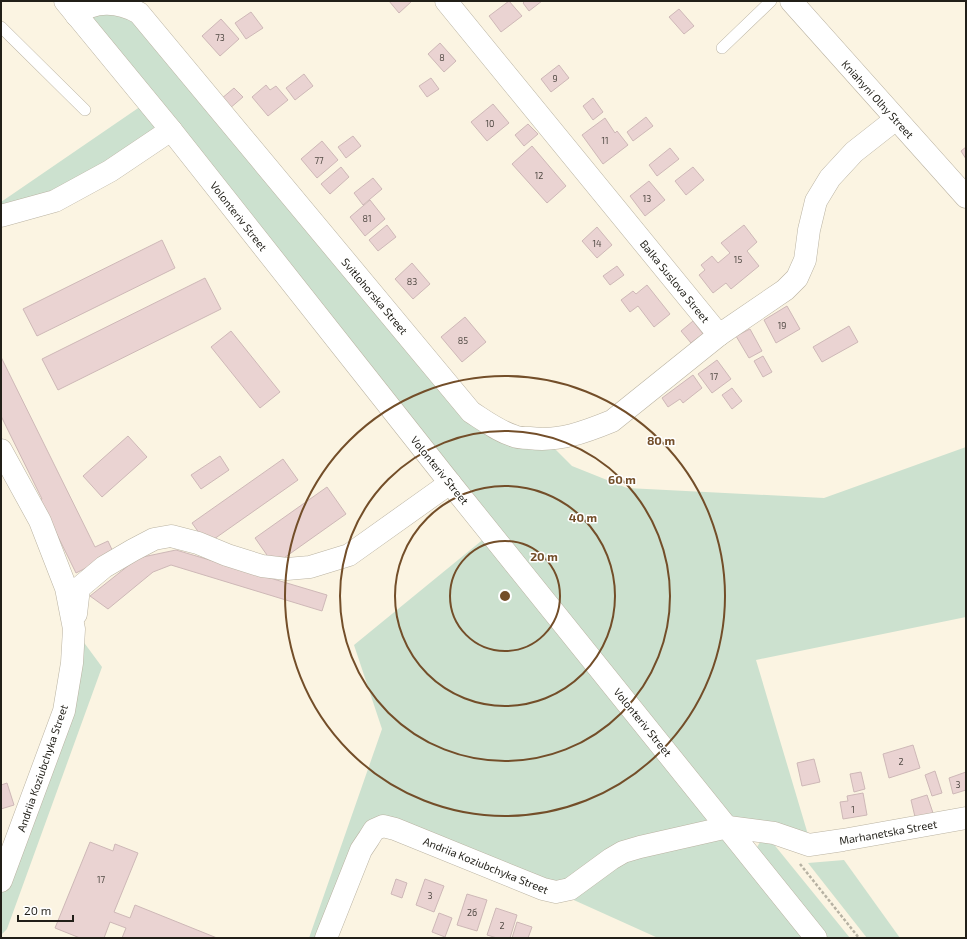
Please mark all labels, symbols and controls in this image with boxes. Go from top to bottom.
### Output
house number: 73 [215,32,225,43]
house number: 8 [439,52,445,63]
street label: Kniahyni Olhy Street [839,57,917,141]
house number: 9 [552,73,558,84]
house number: 10 [485,118,495,129]
house number: 11 [601,135,609,146]
house number: 77 [314,155,324,166]
house number: 12 [535,170,543,181]
street label: Volonteriv Street [208,179,270,253]
house number: 13 [643,193,651,204]
house number: 81 [362,213,372,224]
street label: Balka Suslova Street [638,237,712,325]
house number: 14 [592,238,602,249]
house number: 15 [734,254,742,265]
street label: Svitlohorska Street [339,255,411,337]
house number: 83 [407,276,417,287]
house number: 19 [778,320,786,331]
house number: 85 [458,335,468,346]
house number: 17 [710,371,718,382]
street label: Volonteriv Street [408,433,472,507]
text: 80 m [647,433,675,447]
text: 60 m [608,472,636,486]
text: 40 m [569,510,597,524]
text: 20 m [530,549,558,563]
centre of rings [498,589,512,603]
street label: Volonteriv Street [611,685,675,759]
street label: Andriia Koziubchyka Street [14,703,70,833]
house number: 2 [898,756,904,767]
house number: 3 [955,779,961,790]
house number: 1 [851,804,855,815]
street label: Marhanetska Street [838,817,938,847]
street label: Andriia Koziubchyka Street [422,834,550,896]
house number: 17 [97,874,105,885]
house number: 3 [427,890,433,901]
scale bar [18,897,73,923]
text: 20 m [24,903,51,917]
house number: 2б [467,907,477,918]
house number: 2 [499,920,505,931]

